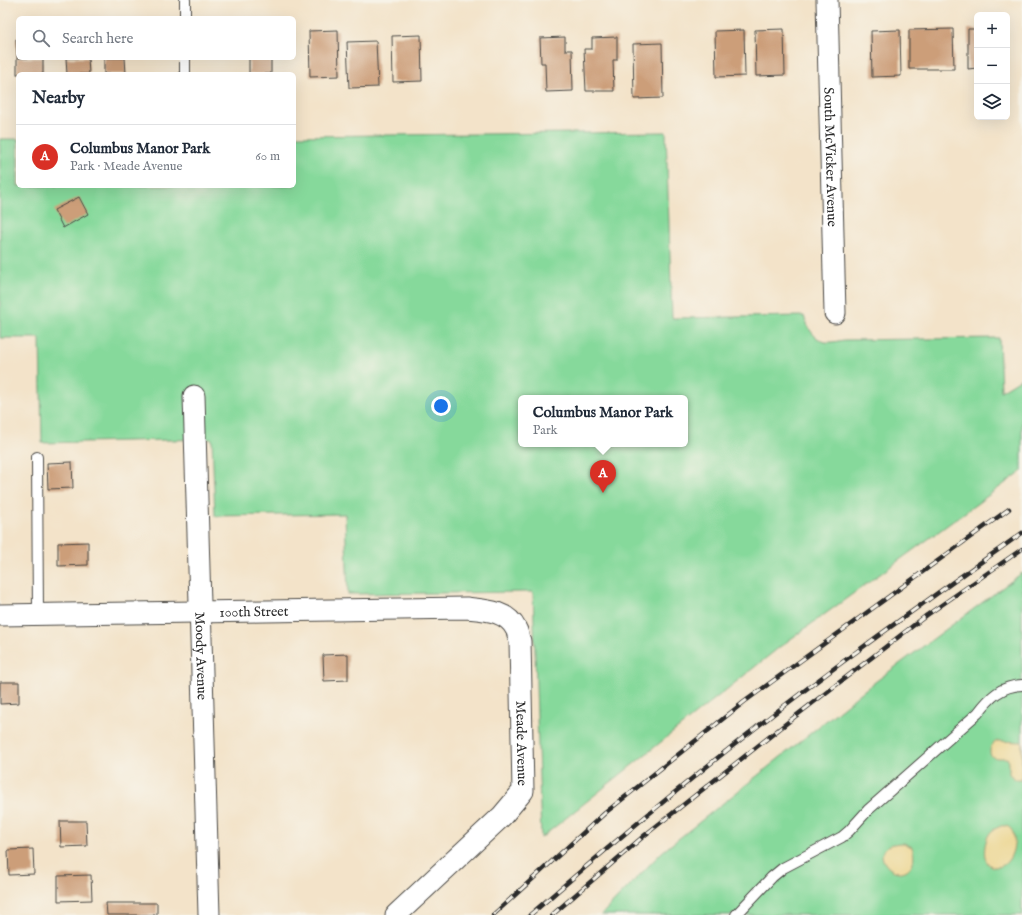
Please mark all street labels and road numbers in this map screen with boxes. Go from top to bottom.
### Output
street label: South McVicker Avenue [819,87,841,228]
street label: 100th Street [219,603,289,622]
street label: Moody Avenue [190,612,211,701]
street label: Meade Avenue [511,700,531,787]

